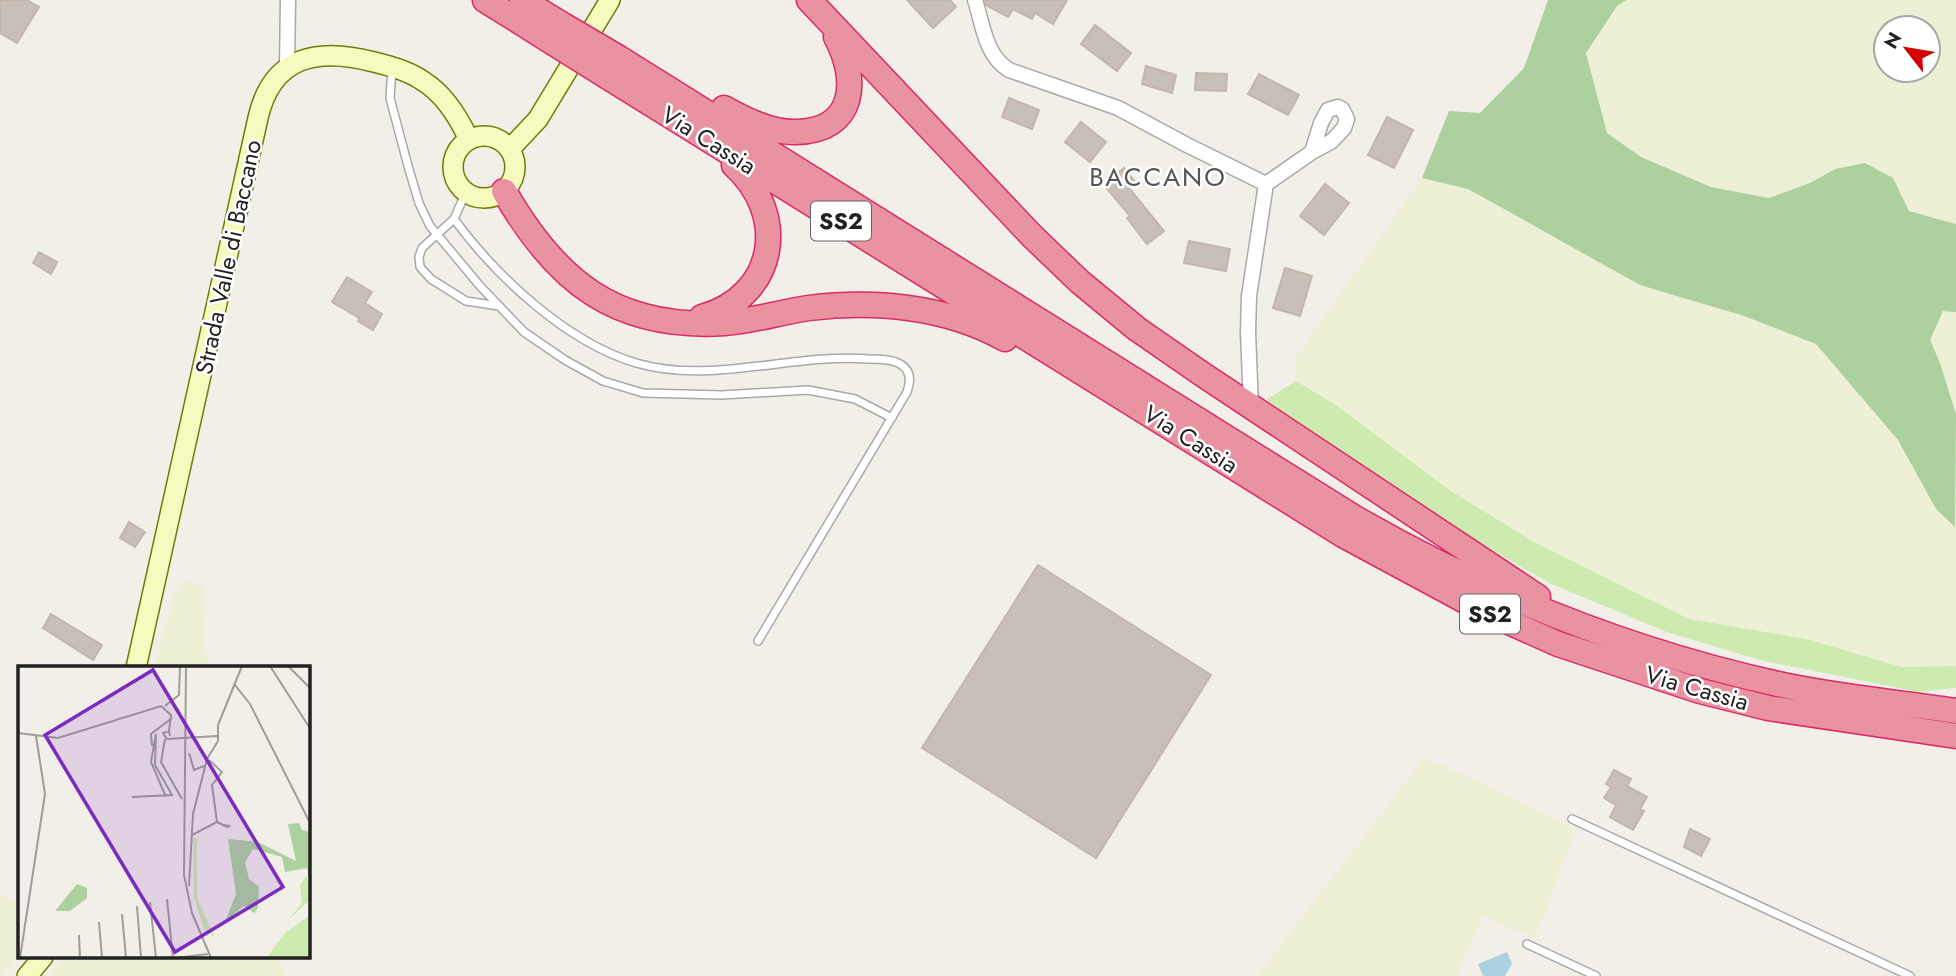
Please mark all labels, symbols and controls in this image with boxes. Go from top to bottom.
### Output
north arrow [1872,14,1942,84]
text: N [1877,27,1908,54]
street label: Via Cassia [655,97,763,183]
street label: Strada Valle di Baccano [186,136,270,378]
district label: BACCANO [1089,158,1227,196]
road number: SS2 [811,202,871,241]
street label: Via Cassia [1137,396,1245,482]
road number: SS2 [1460,594,1520,634]
street label: Via Cassia [1641,657,1753,719]
inset map [18,666,310,958]

